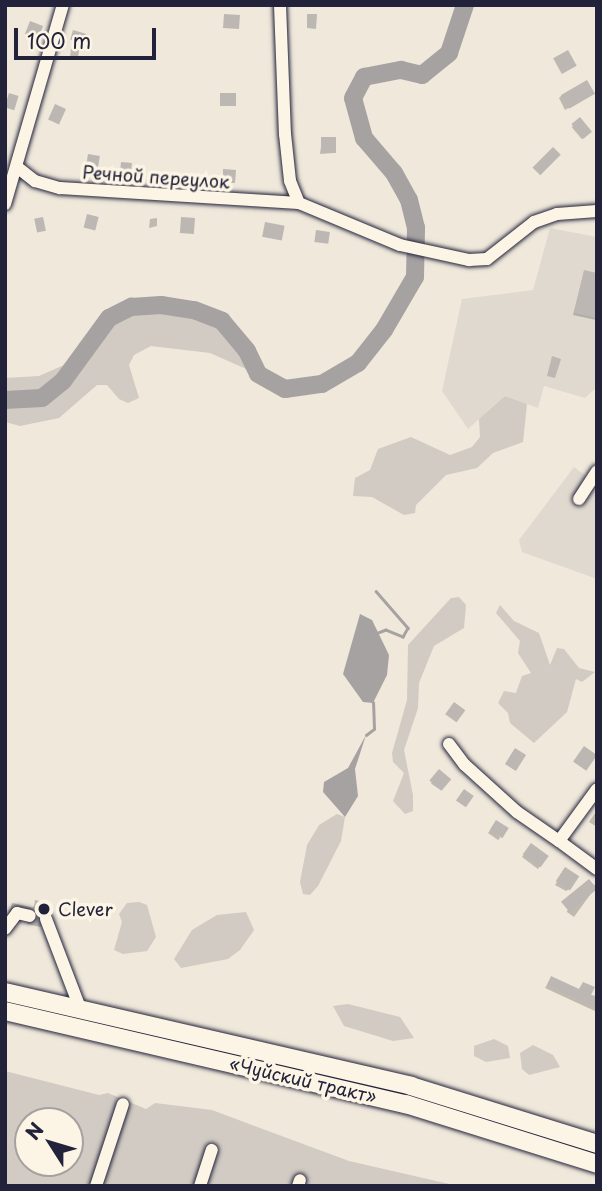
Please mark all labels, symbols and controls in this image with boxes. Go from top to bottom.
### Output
scale bar [18,14,159,58]
text: 100 m [27,24,91,56]
street label: Речной переулок [82,161,230,193]
place label: Clever [58,898,113,920]
marker: Clever [36,901,52,917]
street label: «Чуйский тракт» [227,1053,379,1107]
north arrow [14,1107,84,1177]
text: N [18,1116,50,1145]

